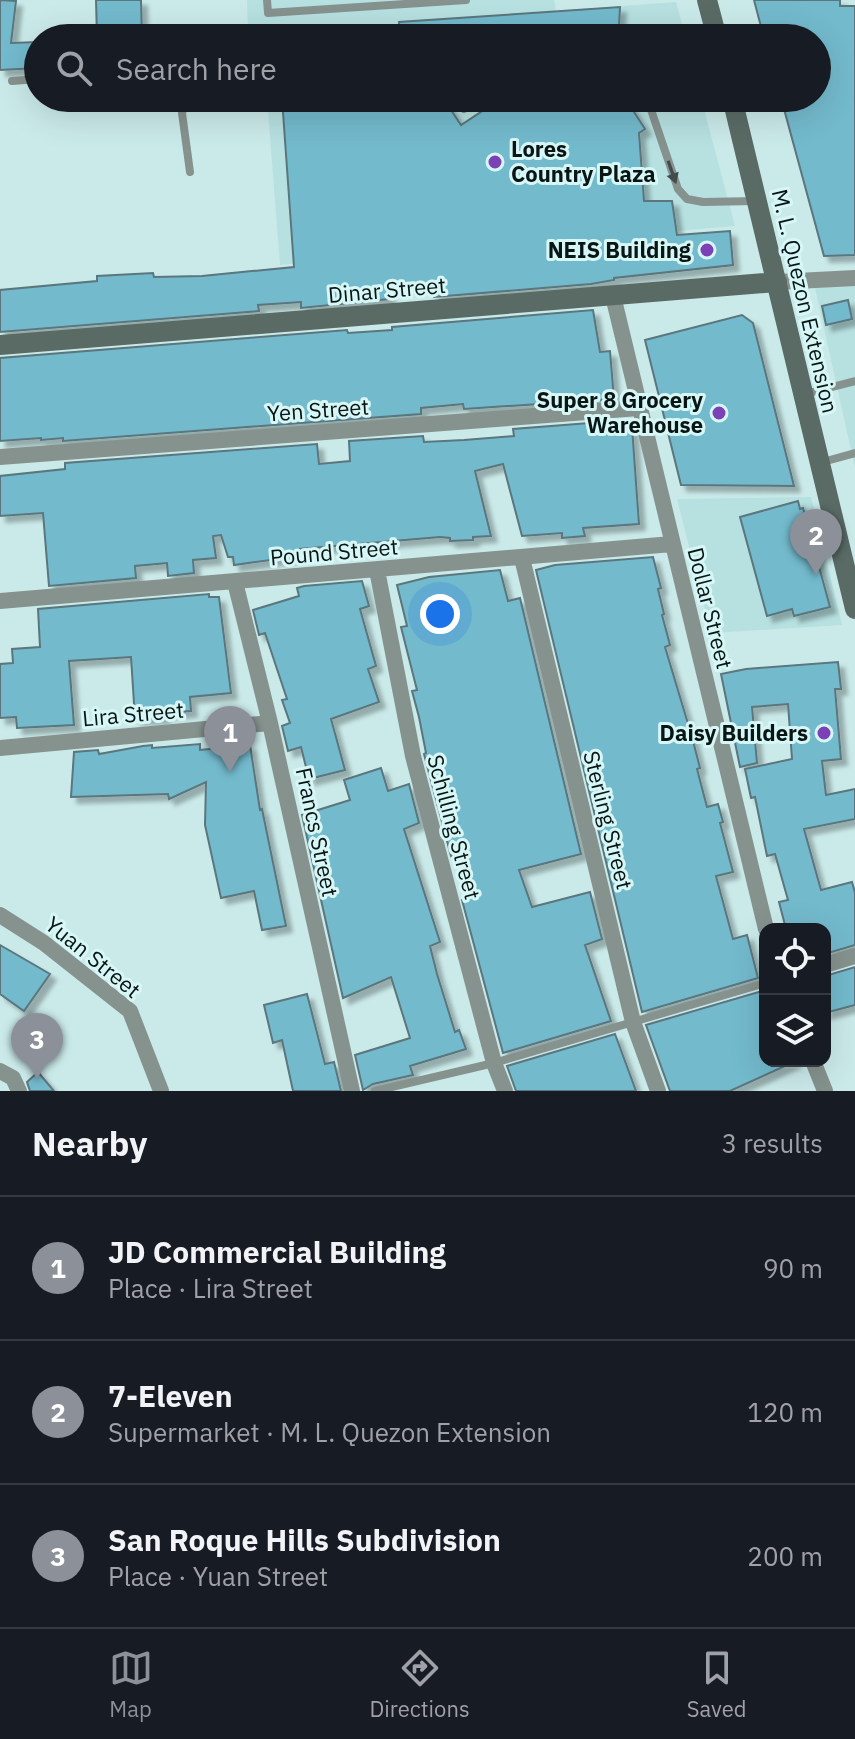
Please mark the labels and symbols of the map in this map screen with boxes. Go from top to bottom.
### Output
place label: Lores Country Plaza [511,134,656,188]
marker: Lores Country Plaza [486,153,504,171]
one-way arrow [667,160,679,184]
street label: M. L. Quezon Extension [766,186,845,416]
place label: NEIS Building [548,235,692,264]
marker: NEIS Building [698,241,716,259]
street label: Dinar Street [327,270,447,309]
place label: Super 8 Grocery Warehouse [537,385,703,439]
street label: Yen Street [266,391,370,428]
marker: Super 8 Grocery Warehouse [710,404,728,422]
pin: 2 [790,509,842,575]
street label: Pound Street [269,531,399,572]
street label: Dollar Street [681,544,740,672]
your location [420,594,460,634]
street label: Lira Street [81,695,185,732]
pin: 1 [204,706,256,772]
place label: Daisy Builders [660,718,808,747]
marker: Daisy Builders [815,724,833,742]
street label: Sterling Street [577,748,640,892]
street label: Schilling Street [421,751,488,903]
street label: Francs Street [290,765,345,899]
street label: Yuan Street [40,909,147,1004]
pin: 3 [11,1013,63,1079]

